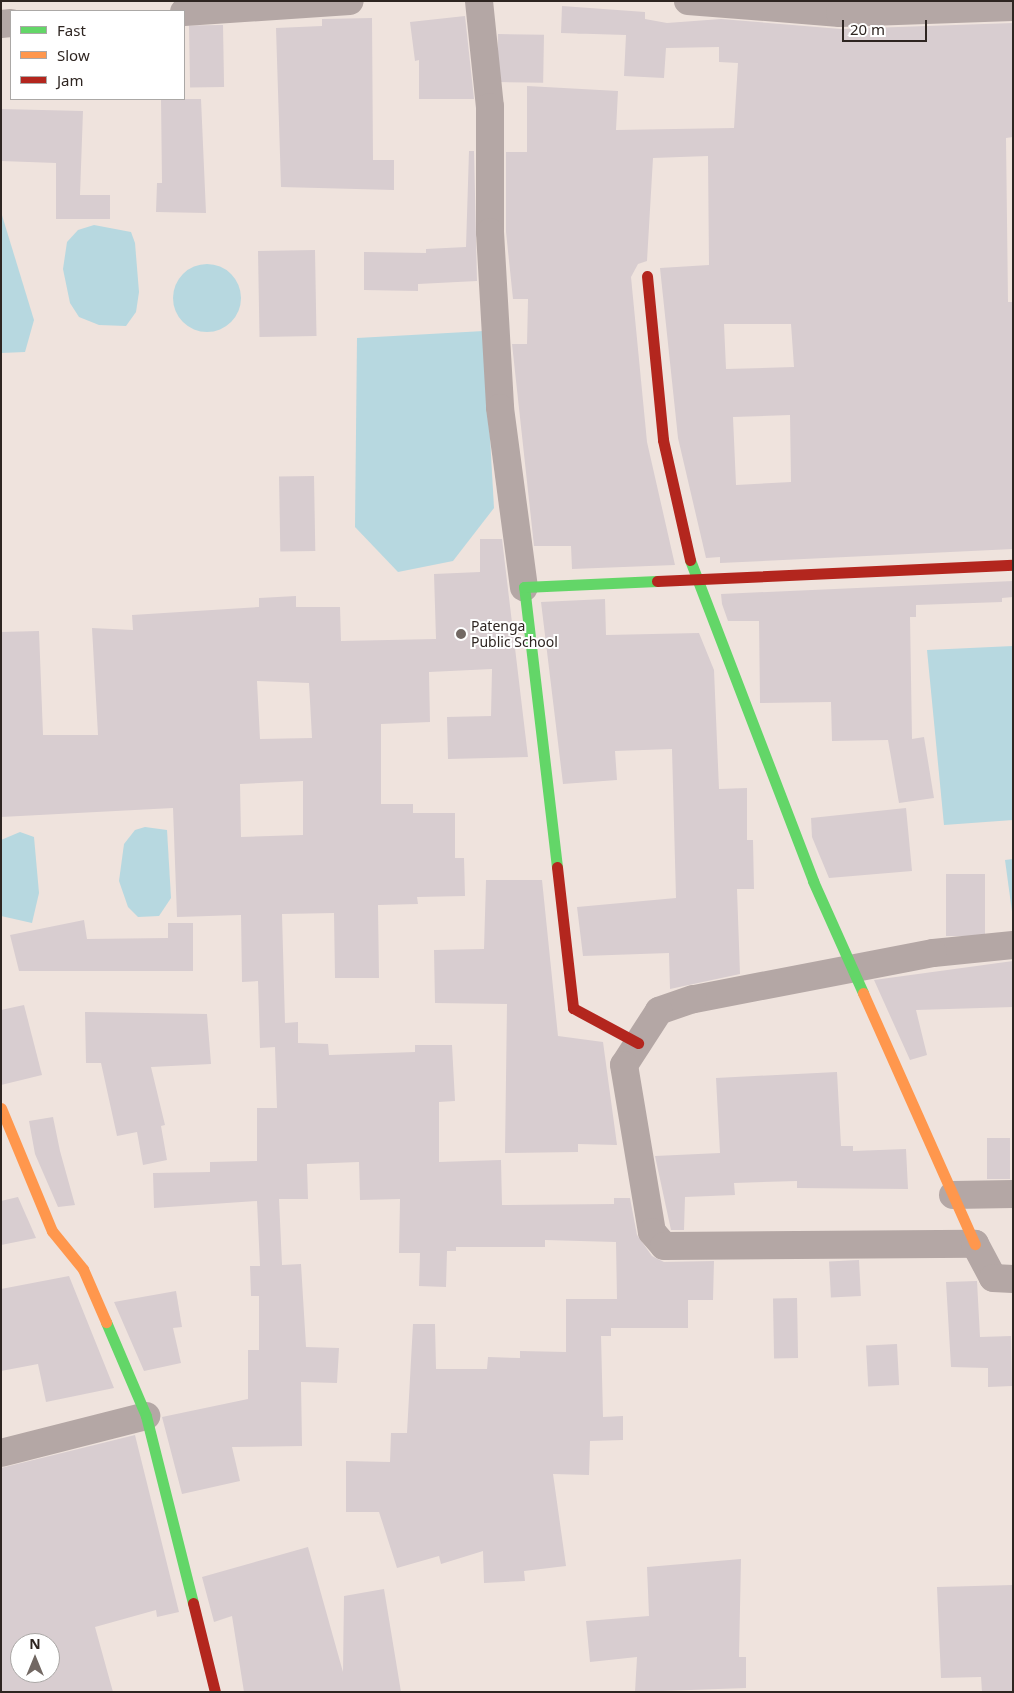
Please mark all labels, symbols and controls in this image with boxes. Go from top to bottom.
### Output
legend [10,10,185,100]
scale bar [844,10,929,42]
text: 20 m [850,19,885,39]
text: Fast [57,20,86,40]
text: Slow [57,45,90,65]
text: Jam [57,70,84,90]
place label: Patenga Public School [471,618,558,650]
marker: Patenga Public School [455,628,467,640]
north arrow [10,1633,60,1683]
text: N [29,1634,41,1653]

